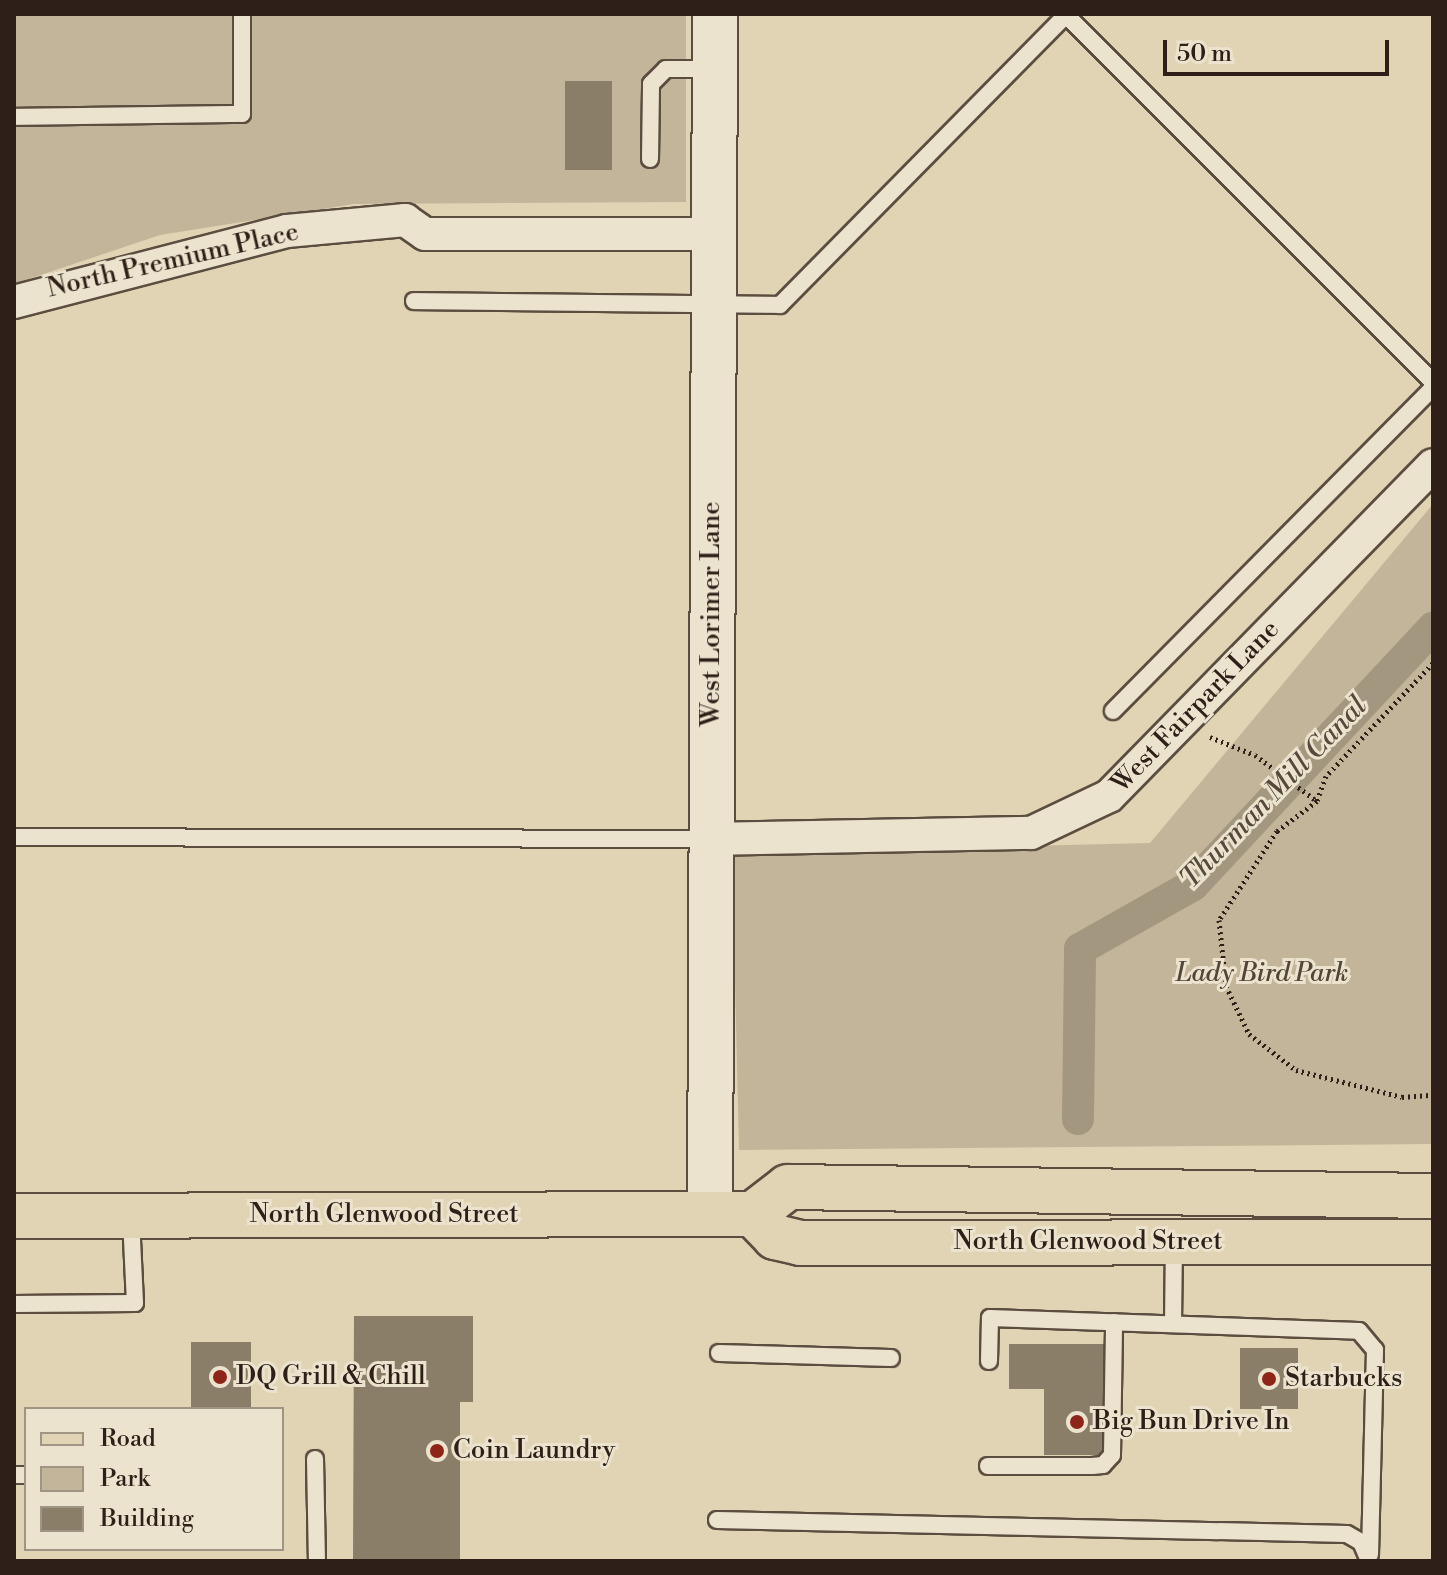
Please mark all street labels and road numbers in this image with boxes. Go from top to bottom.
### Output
street label: North Premium Place [44,217,302,305]
street label: West Lorimer Lane [696,502,728,726]
street label: West Fairpark Lane [1106,614,1286,800]
street label: North Glenwood Street [249,1199,519,1231]
street label: North Glenwood Street [953,1226,1223,1258]

